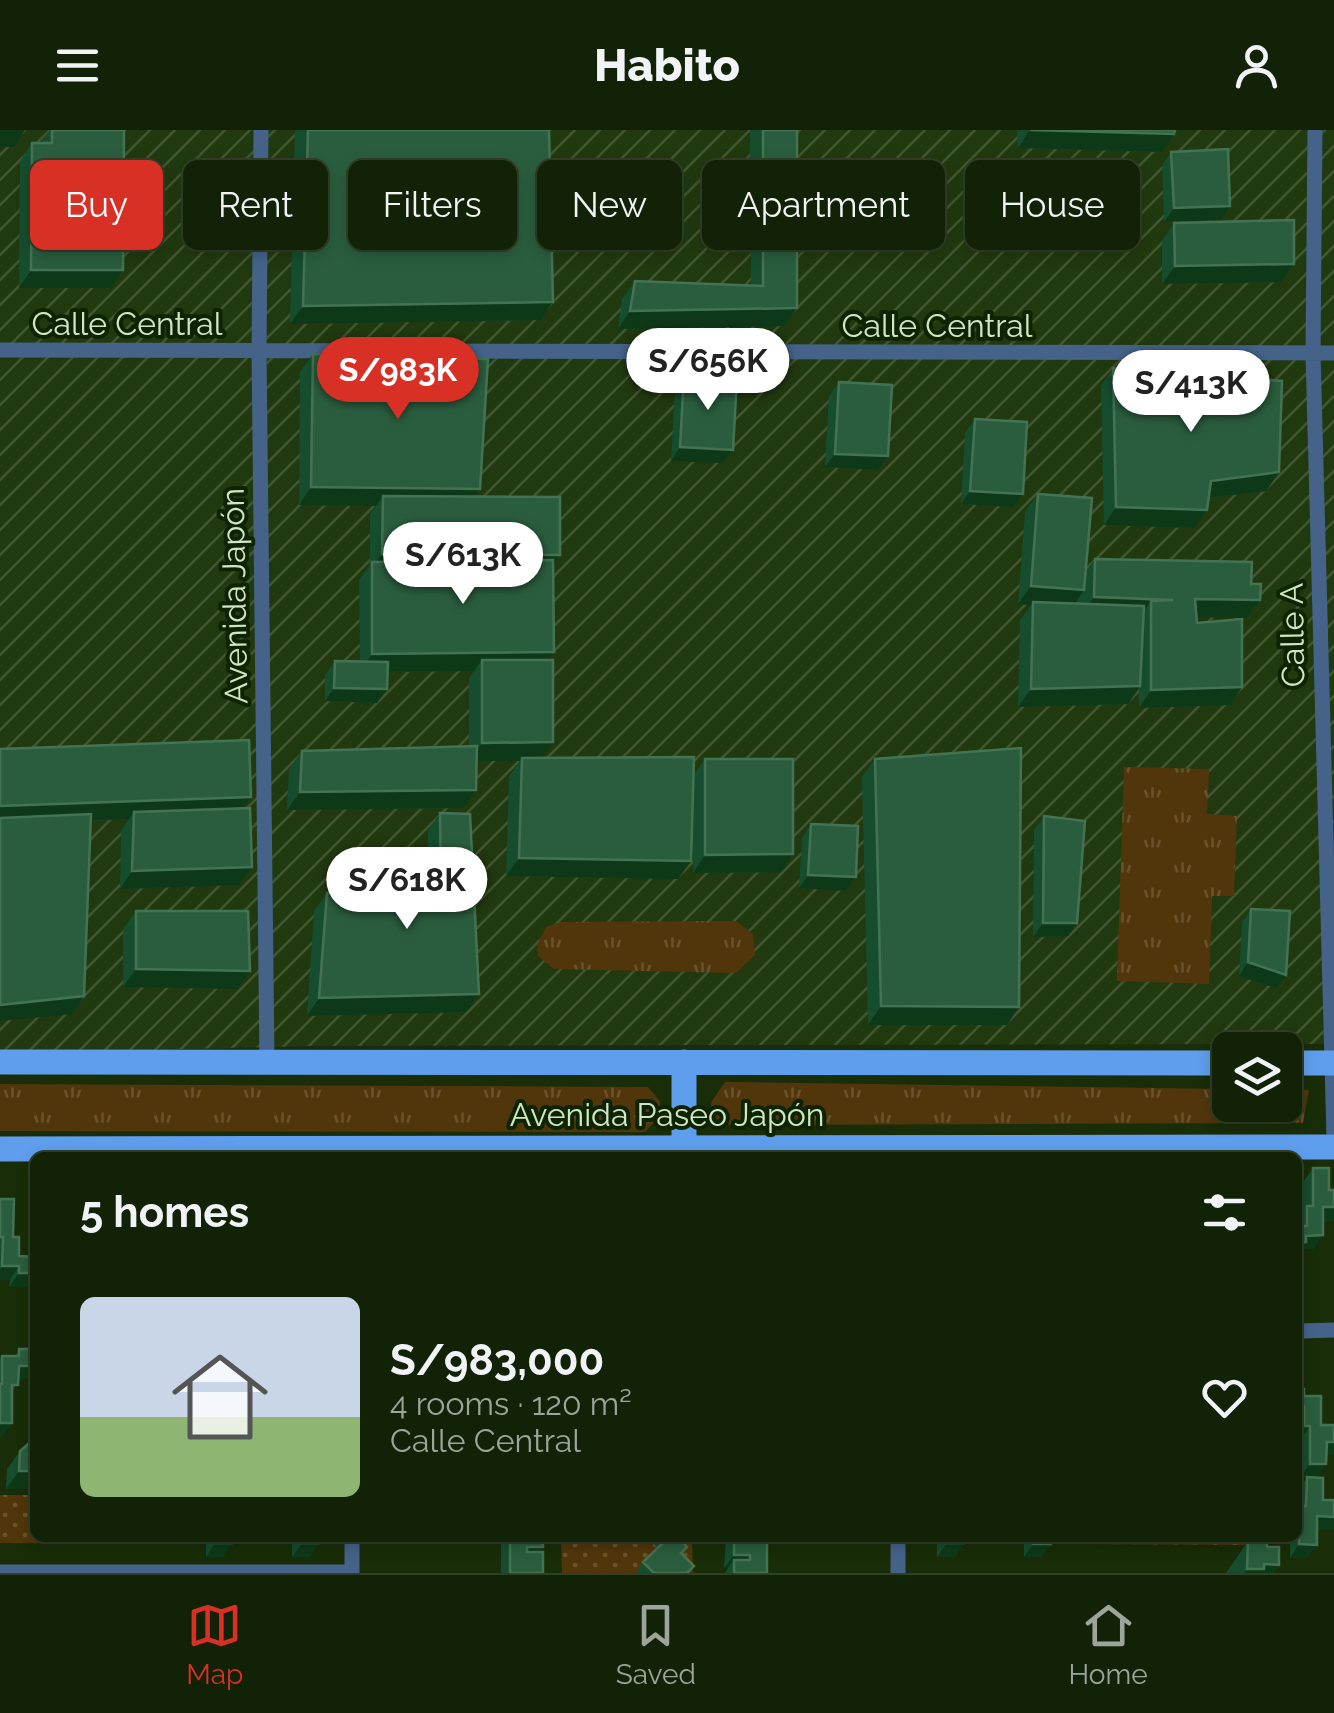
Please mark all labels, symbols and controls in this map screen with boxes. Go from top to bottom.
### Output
icon: menu [50,38,105,93]
icon: person [1229,38,1284,93]
text: Habito [594,39,740,92]
chip: Buy [30,160,163,250]
chip: Rent [183,160,328,250]
chip: Filters [348,160,517,250]
chip: New [537,160,682,250]
chip: Apartment [702,160,945,250]
chip: House [965,160,1140,250]
street label: Calle Central [31,305,223,342]
street label: Calle Central [841,307,1033,344]
pin: S/656K [627,328,789,413]
pin: S/983K [317,337,479,422]
text: S/656K [648,342,768,379]
pin: S/413K [1110,350,1272,435]
text: S/983K [339,351,457,388]
text: S/413K [1135,364,1247,401]
street label: Avenida Japón [214,488,254,704]
pin: S/613K [382,522,544,607]
text: S/613K [405,536,521,573]
street label: Calle A [1273,582,1311,688]
pin: S/618K [326,847,488,932]
text: S/618K [348,861,466,898]
map controls [1212,1032,1302,1122]
button: layers [1212,1032,1302,1122]
street label: Avenida Paseo Japón [510,1096,824,1133]
icon: filters [1197,1185,1252,1240]
text: 5 homes [80,1188,249,1237]
text: S/983,000 [390,1336,604,1385]
icon: home [160,1337,280,1457]
icon: heart [1197,1370,1252,1425]
text: 4 rooms · 120 m² [390,1385,632,1422]
text: Calle Central [390,1422,581,1459]
tab: Map [186,1598,243,1691]
tab: Saved [616,1598,696,1691]
tab: Home [1068,1598,1148,1691]

